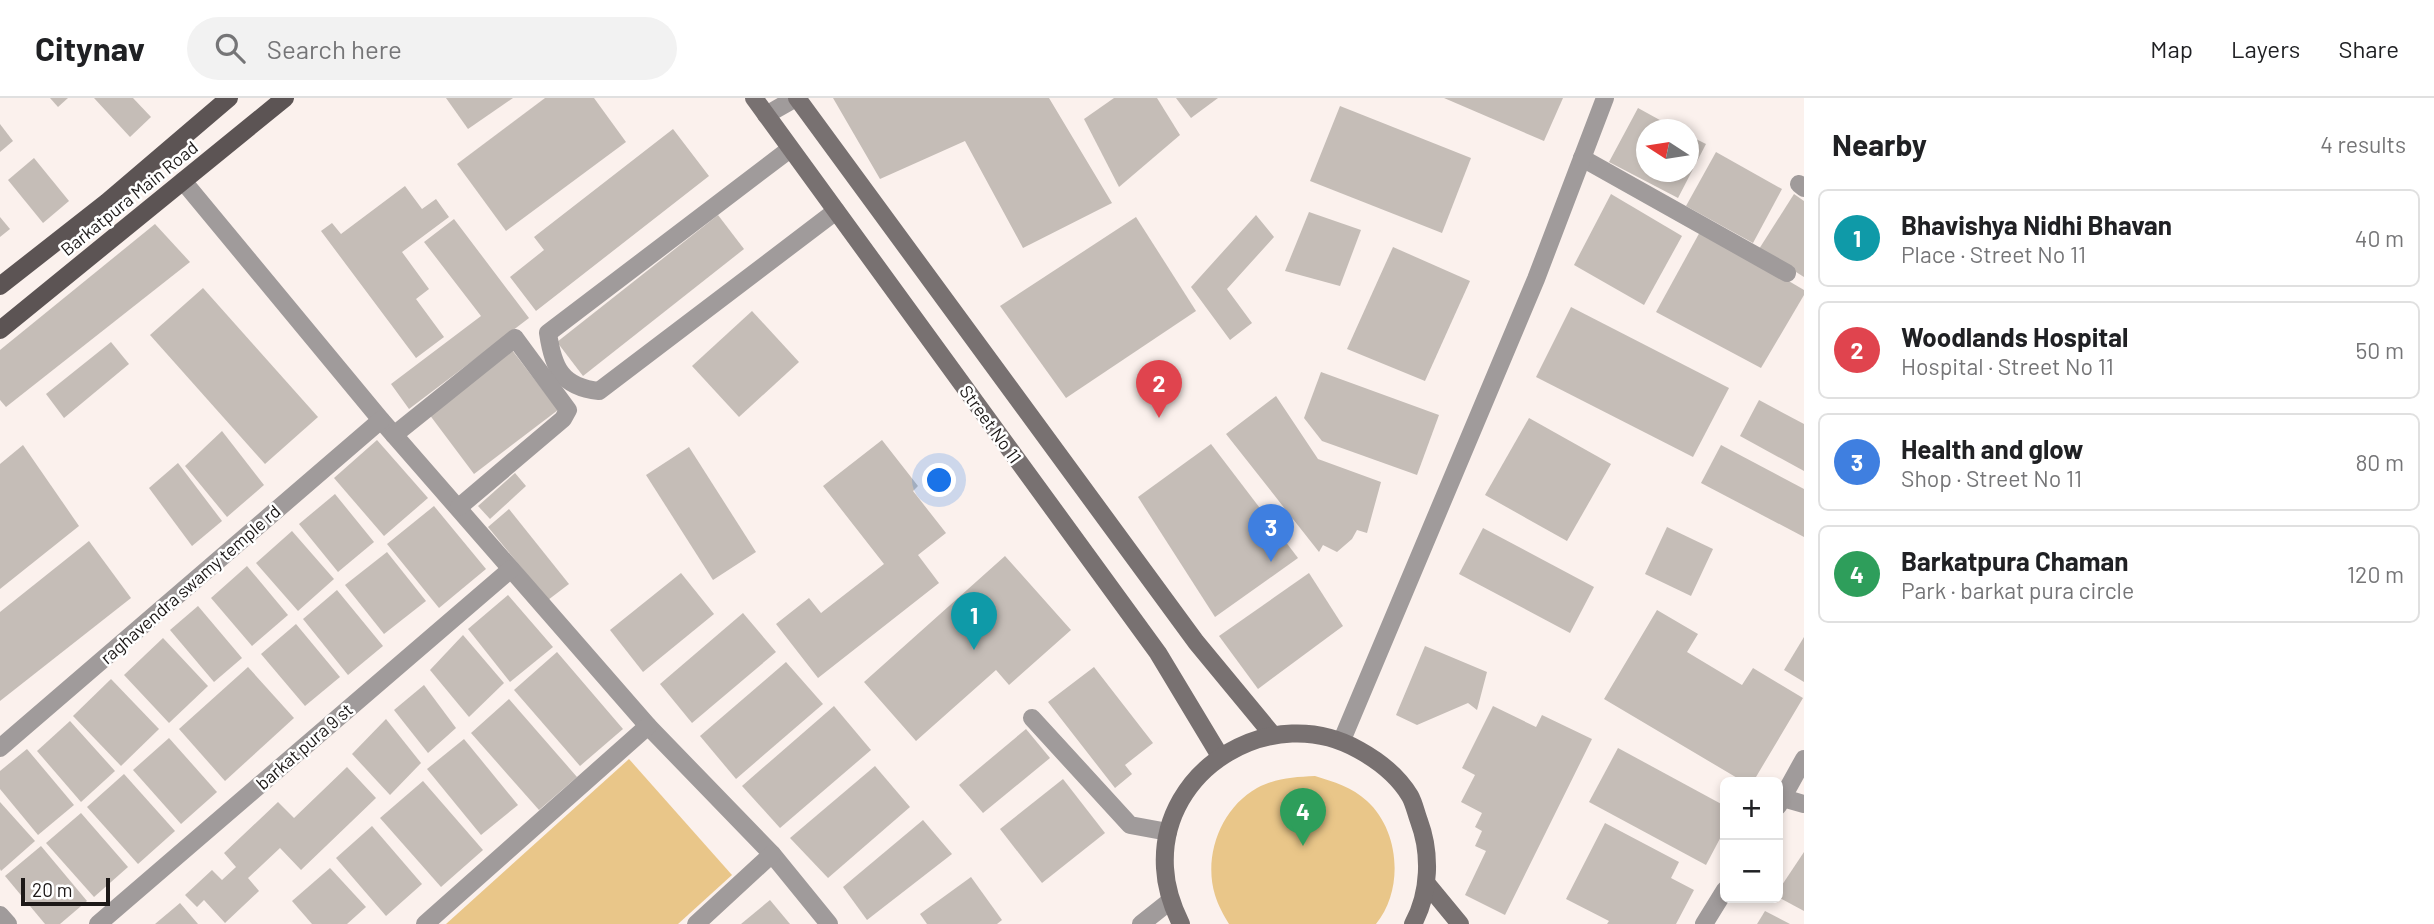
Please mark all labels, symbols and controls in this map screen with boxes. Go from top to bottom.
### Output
search box [187,17,677,80]
text: Citynav [35,28,145,68]
icon: search [211,29,249,67]
text: Search here [267,33,402,64]
text: Map [2150,34,2193,63]
text: Layers [2231,34,2300,63]
text: Share [2338,34,2399,63]
north arrow [1636,119,1699,182]
text: Nearby [1832,126,1927,162]
text: 4 results [2320,130,2406,158]
street label: Barkatpura Main Road [56,136,202,260]
text: Bhavishya Nidhi Bhavan [1901,209,2172,240]
text: 1 [1853,224,1861,252]
text: 40 m [2355,224,2404,252]
text: Place · Street No 11 [1901,240,2086,268]
text: Woodlands Hospital [1901,321,2128,352]
text: 2 [1851,336,1863,364]
text: 50 m [2356,336,2404,364]
text: Hospital · Street No 11 [1901,352,2114,380]
pin: 2 [1136,360,1182,418]
street label: Street No 11 [955,381,1027,467]
text: Health and glow [1901,433,2083,464]
text: 3 [1851,448,1863,476]
text: 80 m [2355,448,2404,476]
your location [922,463,956,497]
text: Shop · Street No 11 [1901,464,2082,492]
street label: raghavendra swamy temple rd [95,500,285,668]
pin: 3 [1248,504,1294,562]
text: Barkatpura Chaman [1901,545,2128,576]
text: 4 [1850,560,1864,588]
text: 120 m [2347,560,2404,588]
text: Park · barkat pura circle [1901,576,2134,604]
pin: 1 [951,592,997,650]
street label: barkat pura 9 st [251,698,357,794]
map controls [1720,777,1783,903]
button: + [1720,777,1783,840]
pin: 4 [1280,788,1326,846]
button: − [1720,840,1783,903]
scale bar [21,875,110,907]
text: 20 m [32,878,72,901]

